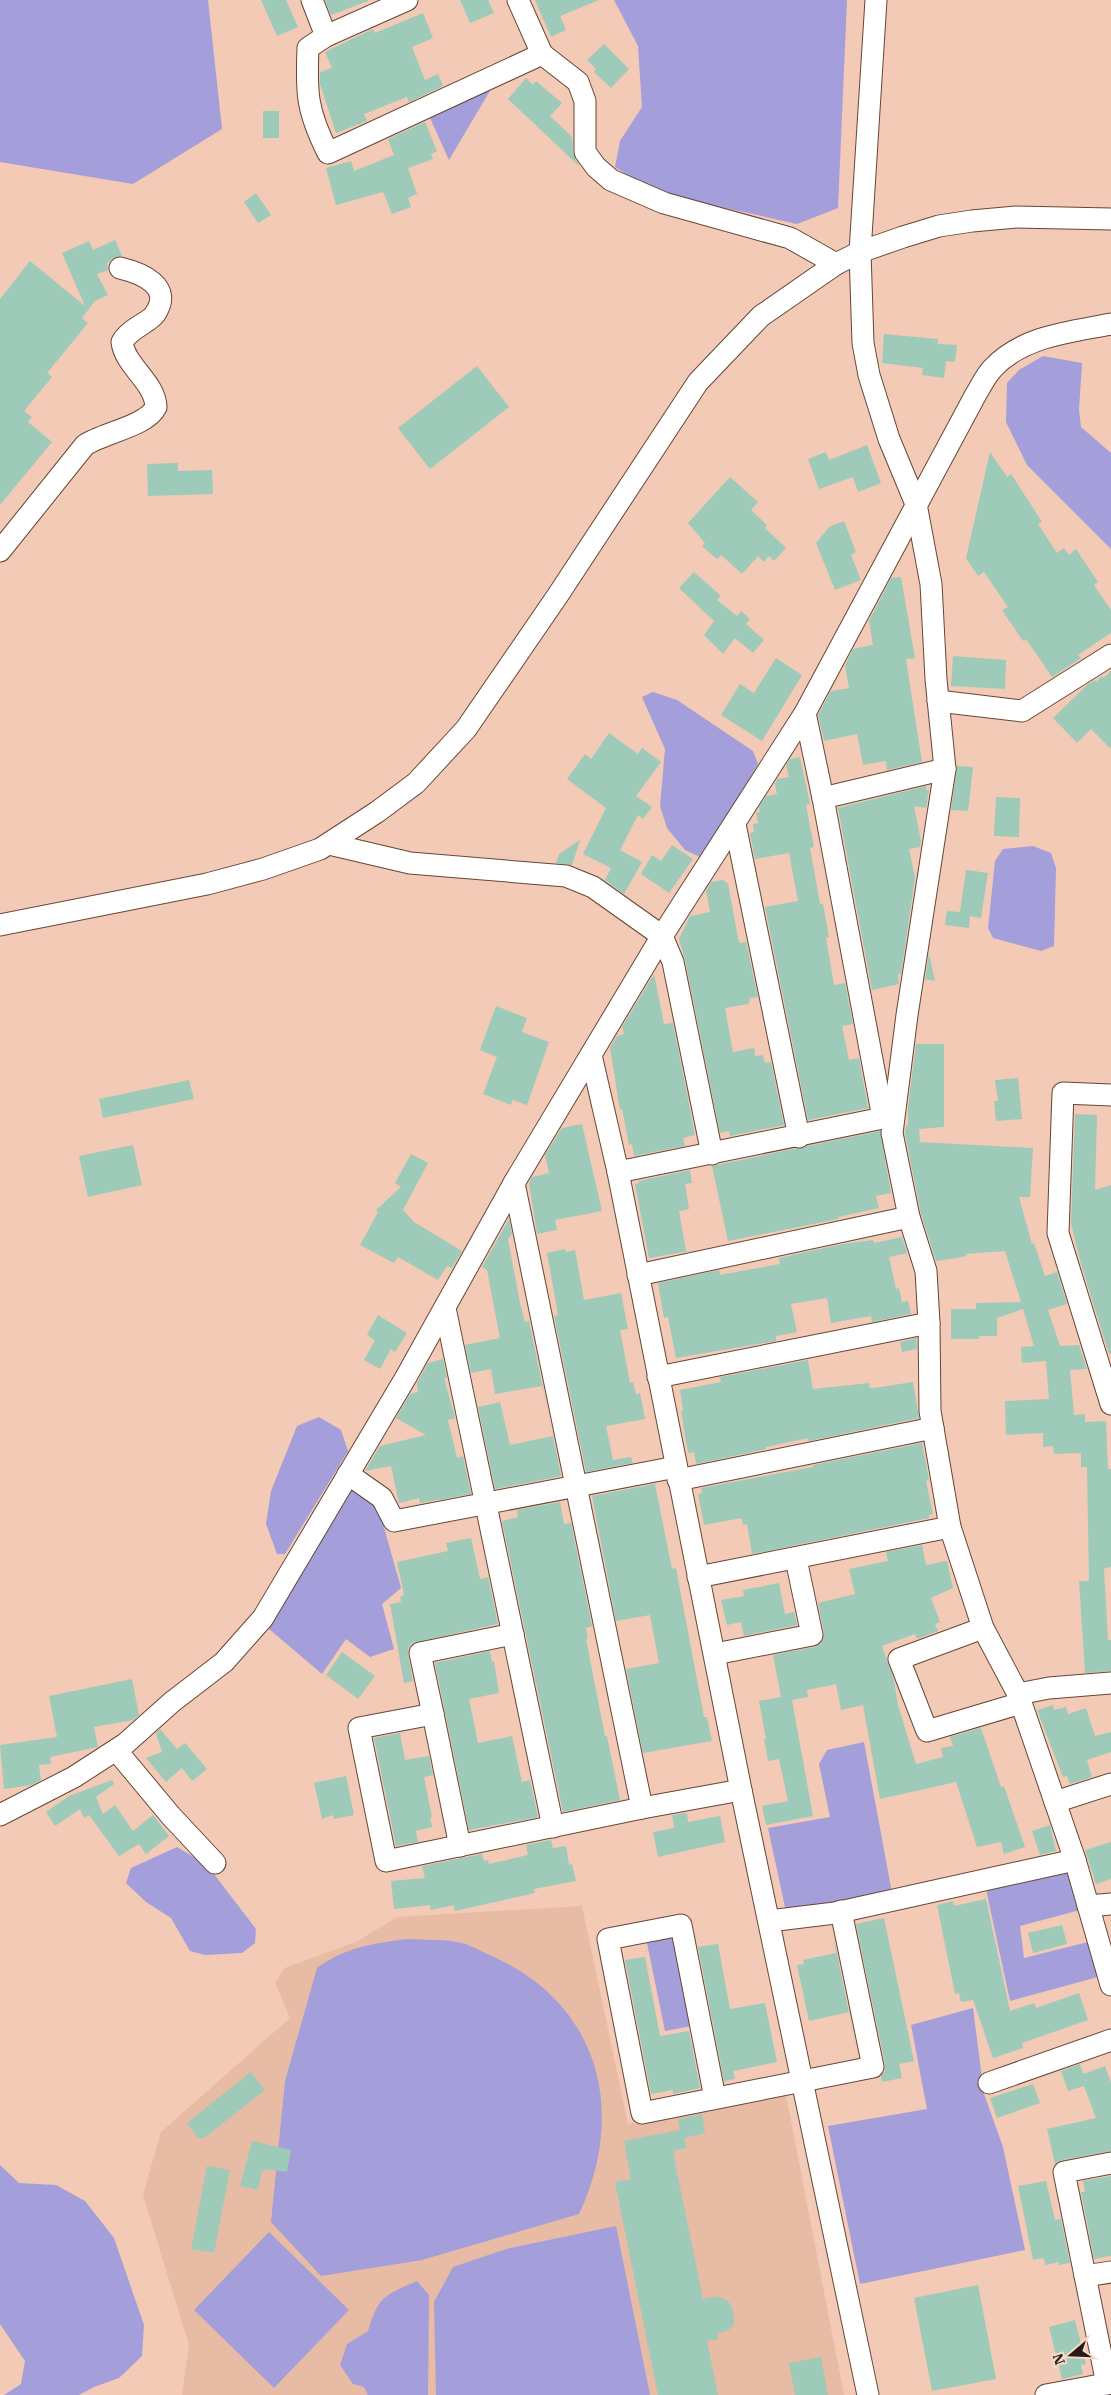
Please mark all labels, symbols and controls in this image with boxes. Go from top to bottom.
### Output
north arrow [1046,2330,1096,2380]
text: N [1048,2351,1069,2367]

